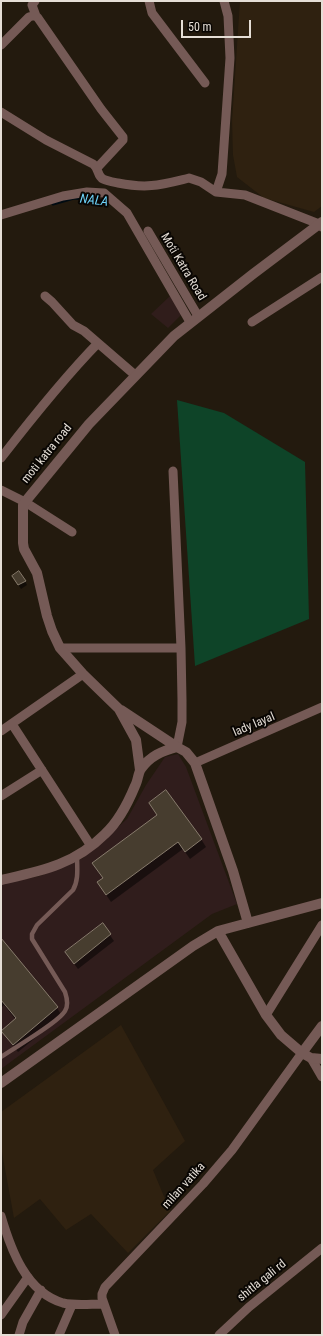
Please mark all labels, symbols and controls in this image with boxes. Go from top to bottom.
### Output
scale bar [183,12,253,38]
text: 50 m [188,20,212,34]
water label: NALA [79,192,109,210]
street label: Moti Katra Road [157,231,209,303]
street label: moti katra road [19,421,75,487]
street label: lady layal [231,710,277,740]
street label: milan vatika [160,1160,208,1212]
street label: shitla gali rd [235,1257,289,1305]

